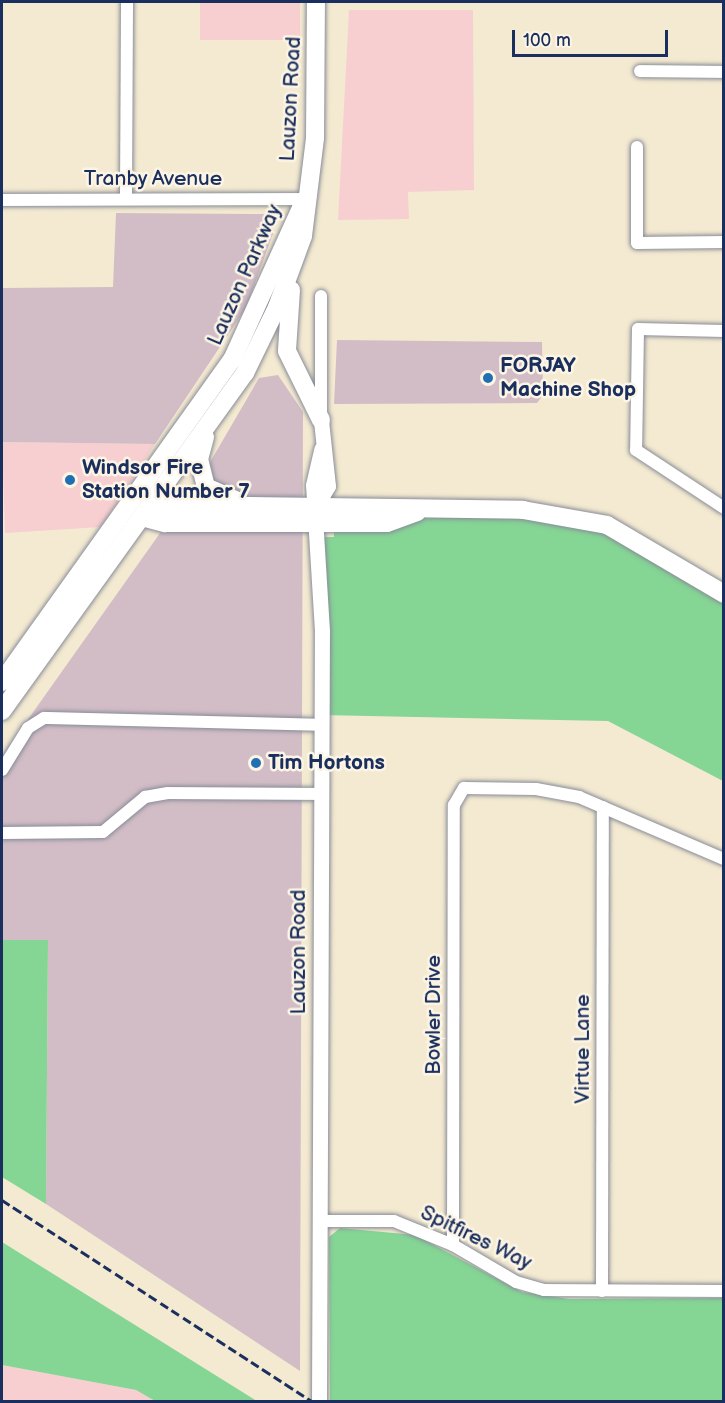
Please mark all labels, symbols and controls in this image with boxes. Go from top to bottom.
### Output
scale bar [515,18,671,56]
text: 100 m [523,30,571,51]
street label: Lauzon Road [275,36,307,162]
street label: Tranby Avenue [83,166,223,192]
street label: Lauzon Parkway [203,201,287,349]
place label: FORJAY Machine Shop [500,353,636,403]
marker: FORJAY Machine Shop [481,371,495,385]
place label: Windsor Fire Station Number 7 [82,455,250,505]
marker: Windsor Fire Station Number 7 [63,473,77,487]
place label: Tim Hortons [268,750,385,776]
marker: Tim Hortons [249,756,263,770]
street label: Lauzon Road [286,889,312,1015]
street label: Bowler Drive [421,955,447,1075]
street label: Virtue Lane [570,994,596,1104]
street label: Spitfires Way [416,1200,536,1276]

